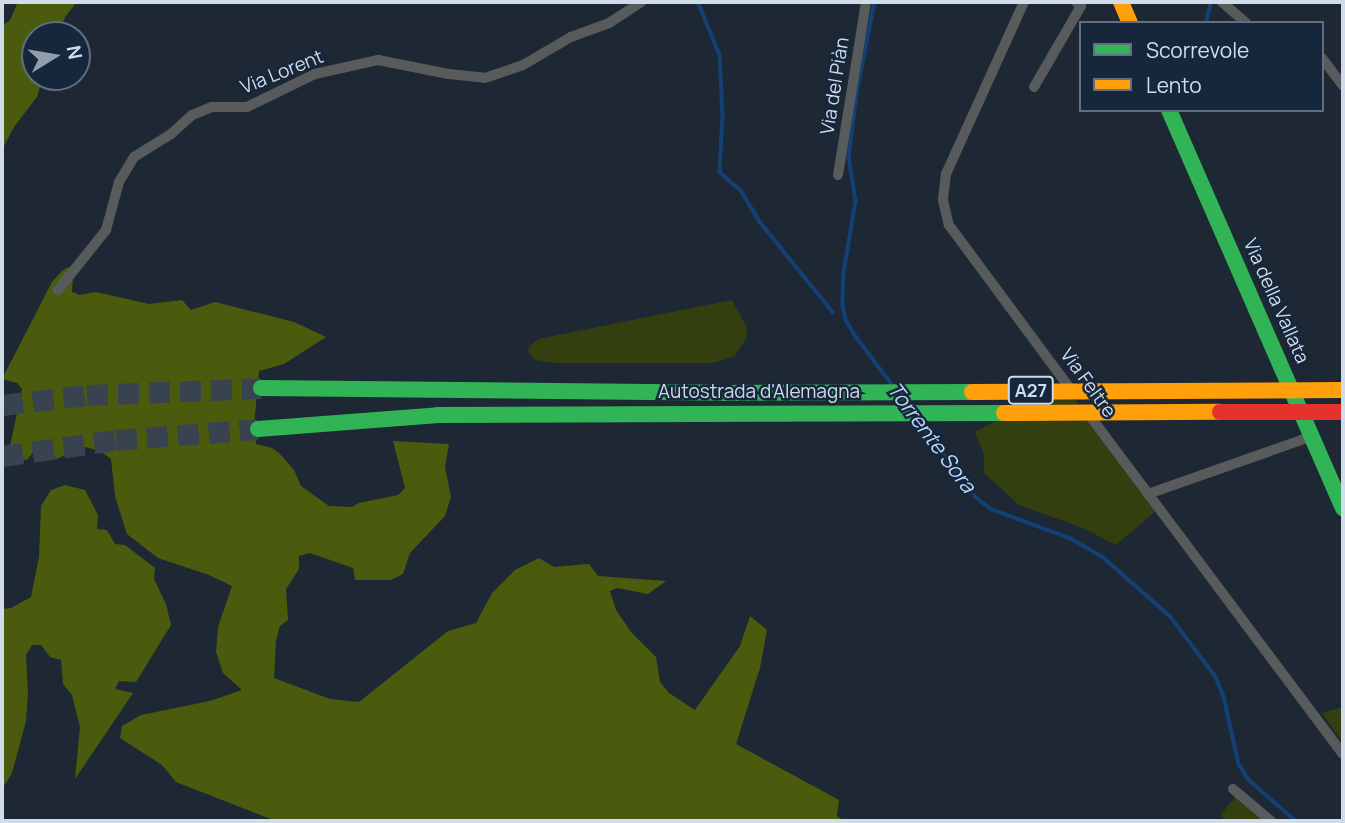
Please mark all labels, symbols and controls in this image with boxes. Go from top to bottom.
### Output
north arrow [21,21,91,91]
legend [1079,21,1324,112]
street label: Via del Piàn [816,36,854,136]
text: Scorrevole [1146,36,1249,64]
text: N [61,43,89,62]
street label: Via Lorent [237,45,327,99]
text: Lento [1146,71,1202,99]
street label: Via della Vallata [1238,235,1314,367]
street label: Via Feltre [1055,344,1121,422]
road number: A27 [1006,376,1056,404]
water label: Torrente Sora [882,377,982,497]
street label: Autostrada d'Alemagna [658,381,860,403]

